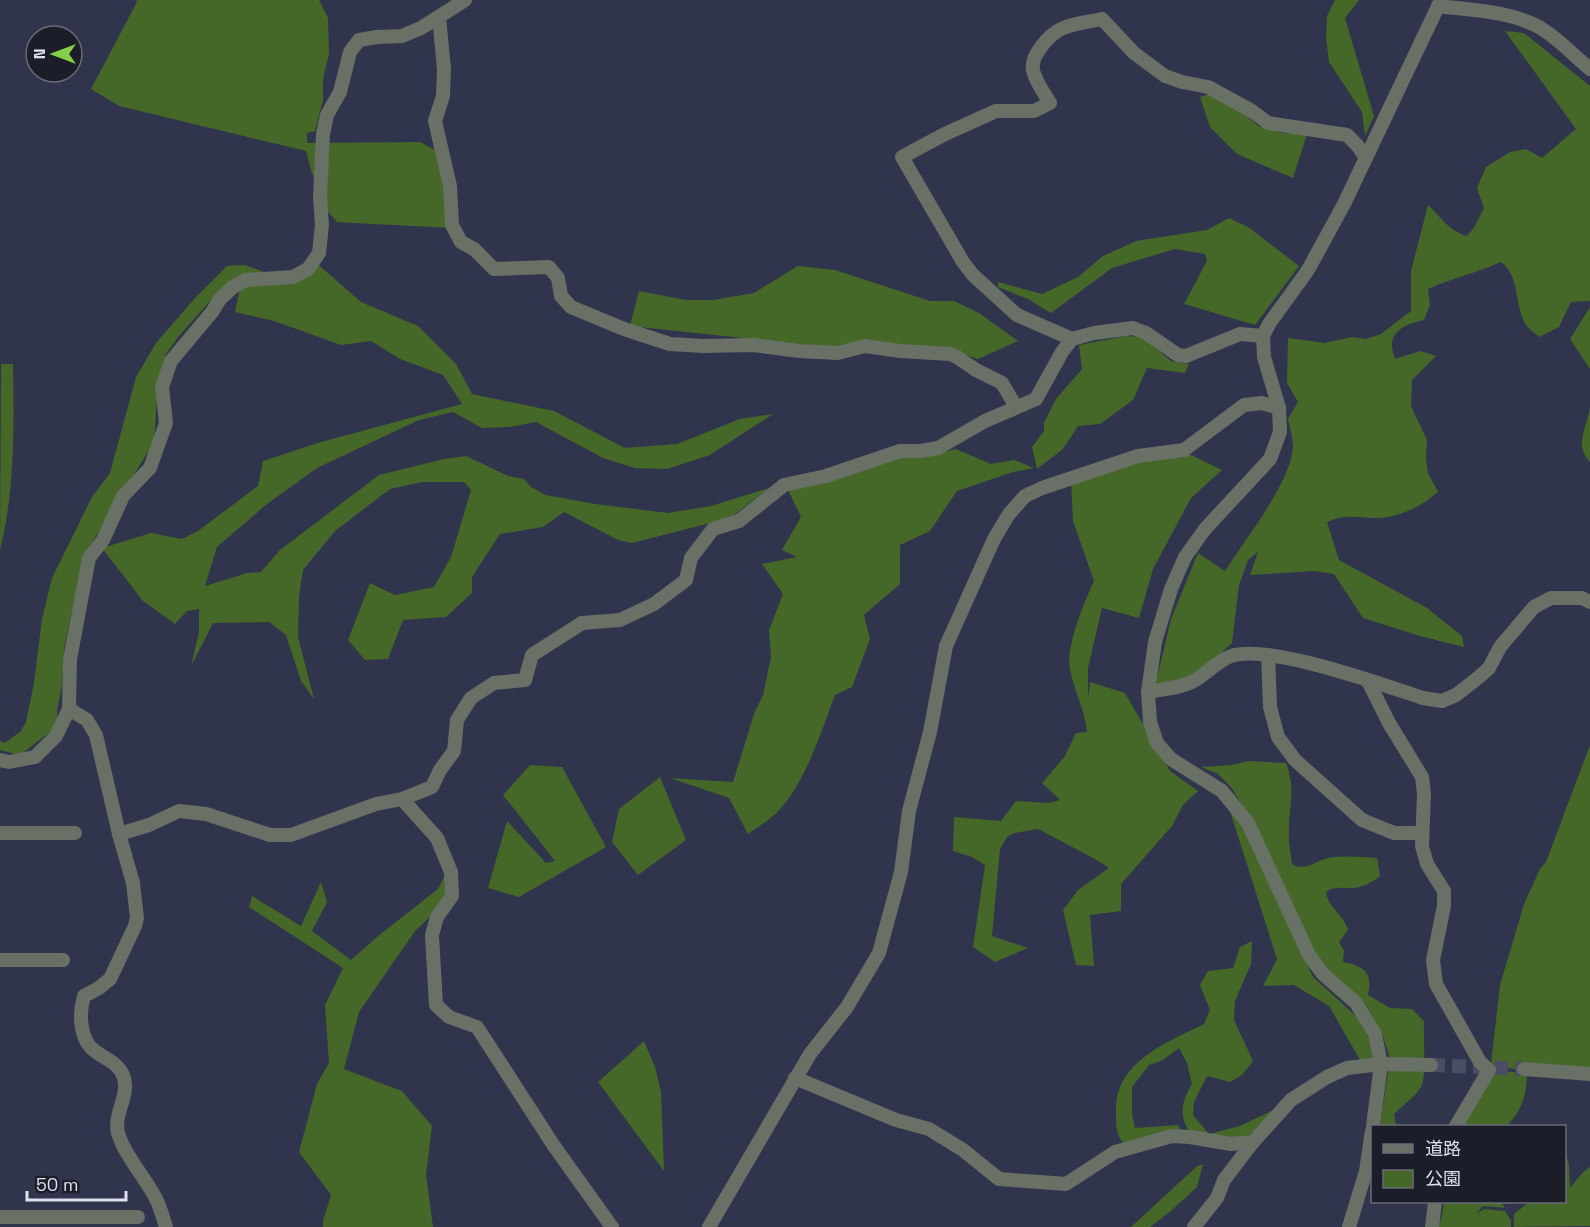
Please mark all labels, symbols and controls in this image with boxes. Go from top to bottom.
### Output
north arrow [24,24,84,84]
text: N [29,49,50,59]
legend [1371,1125,1566,1203]
text: 道路 [1425,1137,1461,1160]
scale bar [27,1164,126,1202]
text: 公園 [1425,1167,1461,1190]
text: 50 m [36,1173,78,1196]

